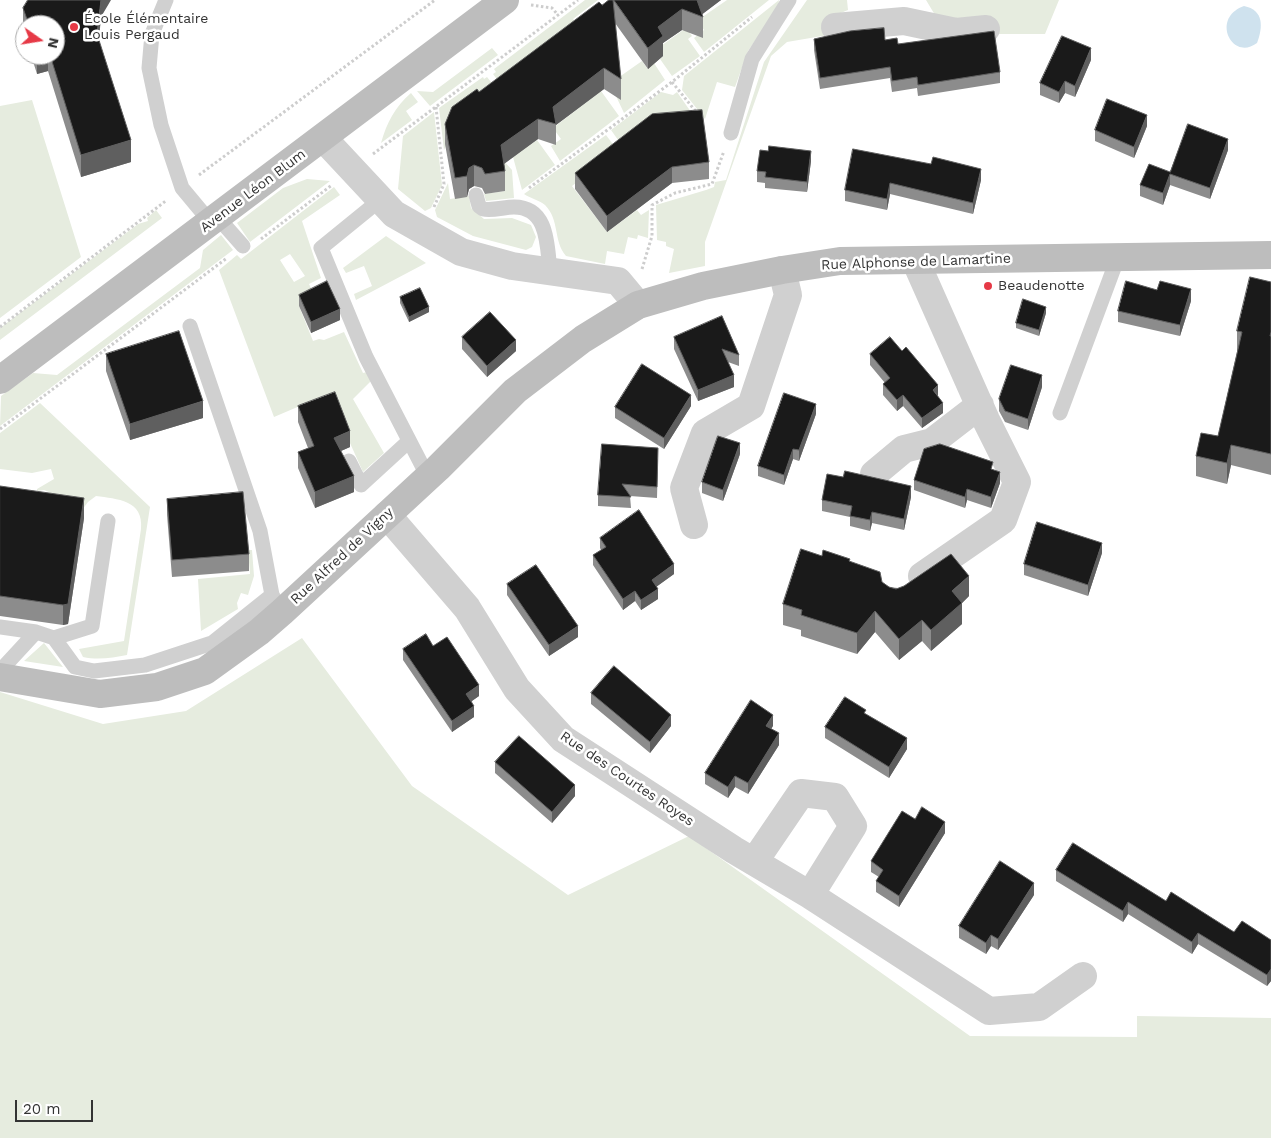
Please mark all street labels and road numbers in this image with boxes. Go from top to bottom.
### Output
street label: Avenue Léon Blum [197,146,309,236]
street label: Rue Alphonse de Lamartine [821,250,1011,274]
street label: Rue Alfred de Vigny [287,504,397,608]
street label: Rue des Courtes Royes [557,728,697,830]

